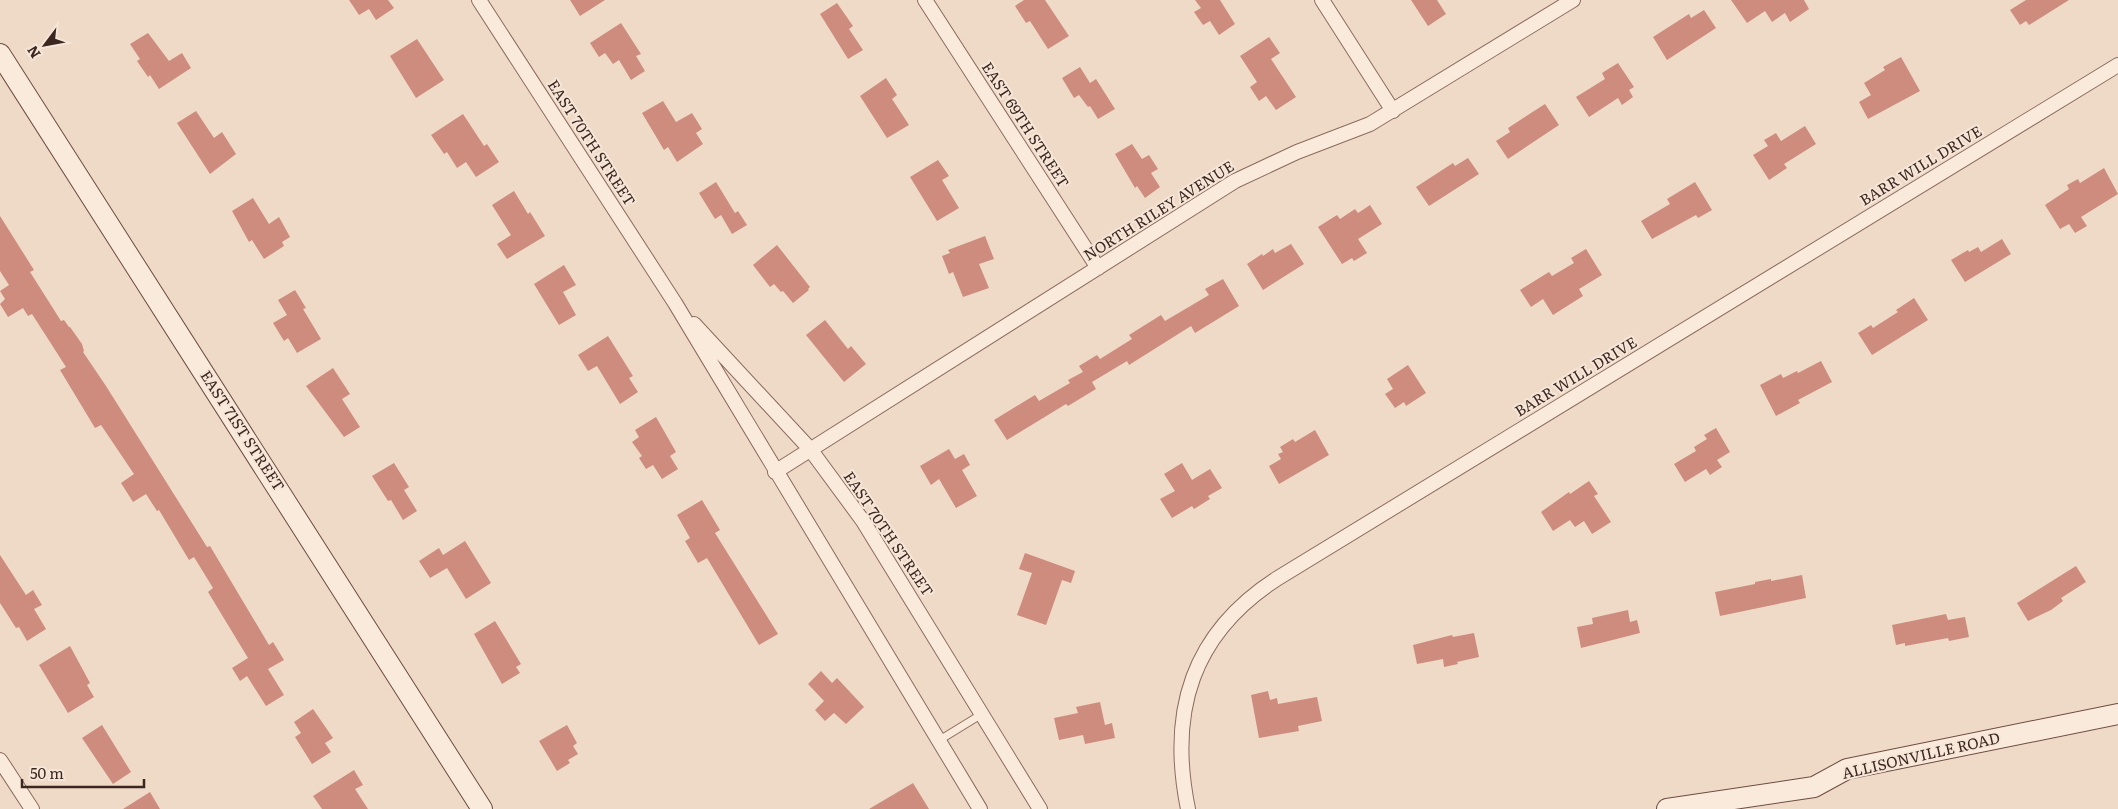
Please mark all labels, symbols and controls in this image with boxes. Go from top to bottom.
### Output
north arrow [20,20,70,70]
text: N [21,42,45,63]
street label: EAST 69TH STREET [977,57,1076,192]
street label: EAST 70TH STREET [543,74,642,210]
street label: BARR WILL DRIVE [1855,119,1986,210]
street label: NORTH RILEY AVENUE [1078,154,1238,266]
street label: BARR WILL DRIVE [1510,330,1641,421]
street label: EAST 71ST STREET [195,365,291,495]
street label: EAST 70TH STREET [839,466,940,600]
street label: ALLISONVILLE ROAD [1839,725,2002,784]
scale bar [22,756,145,788]
text: 50 m [30,761,64,784]

